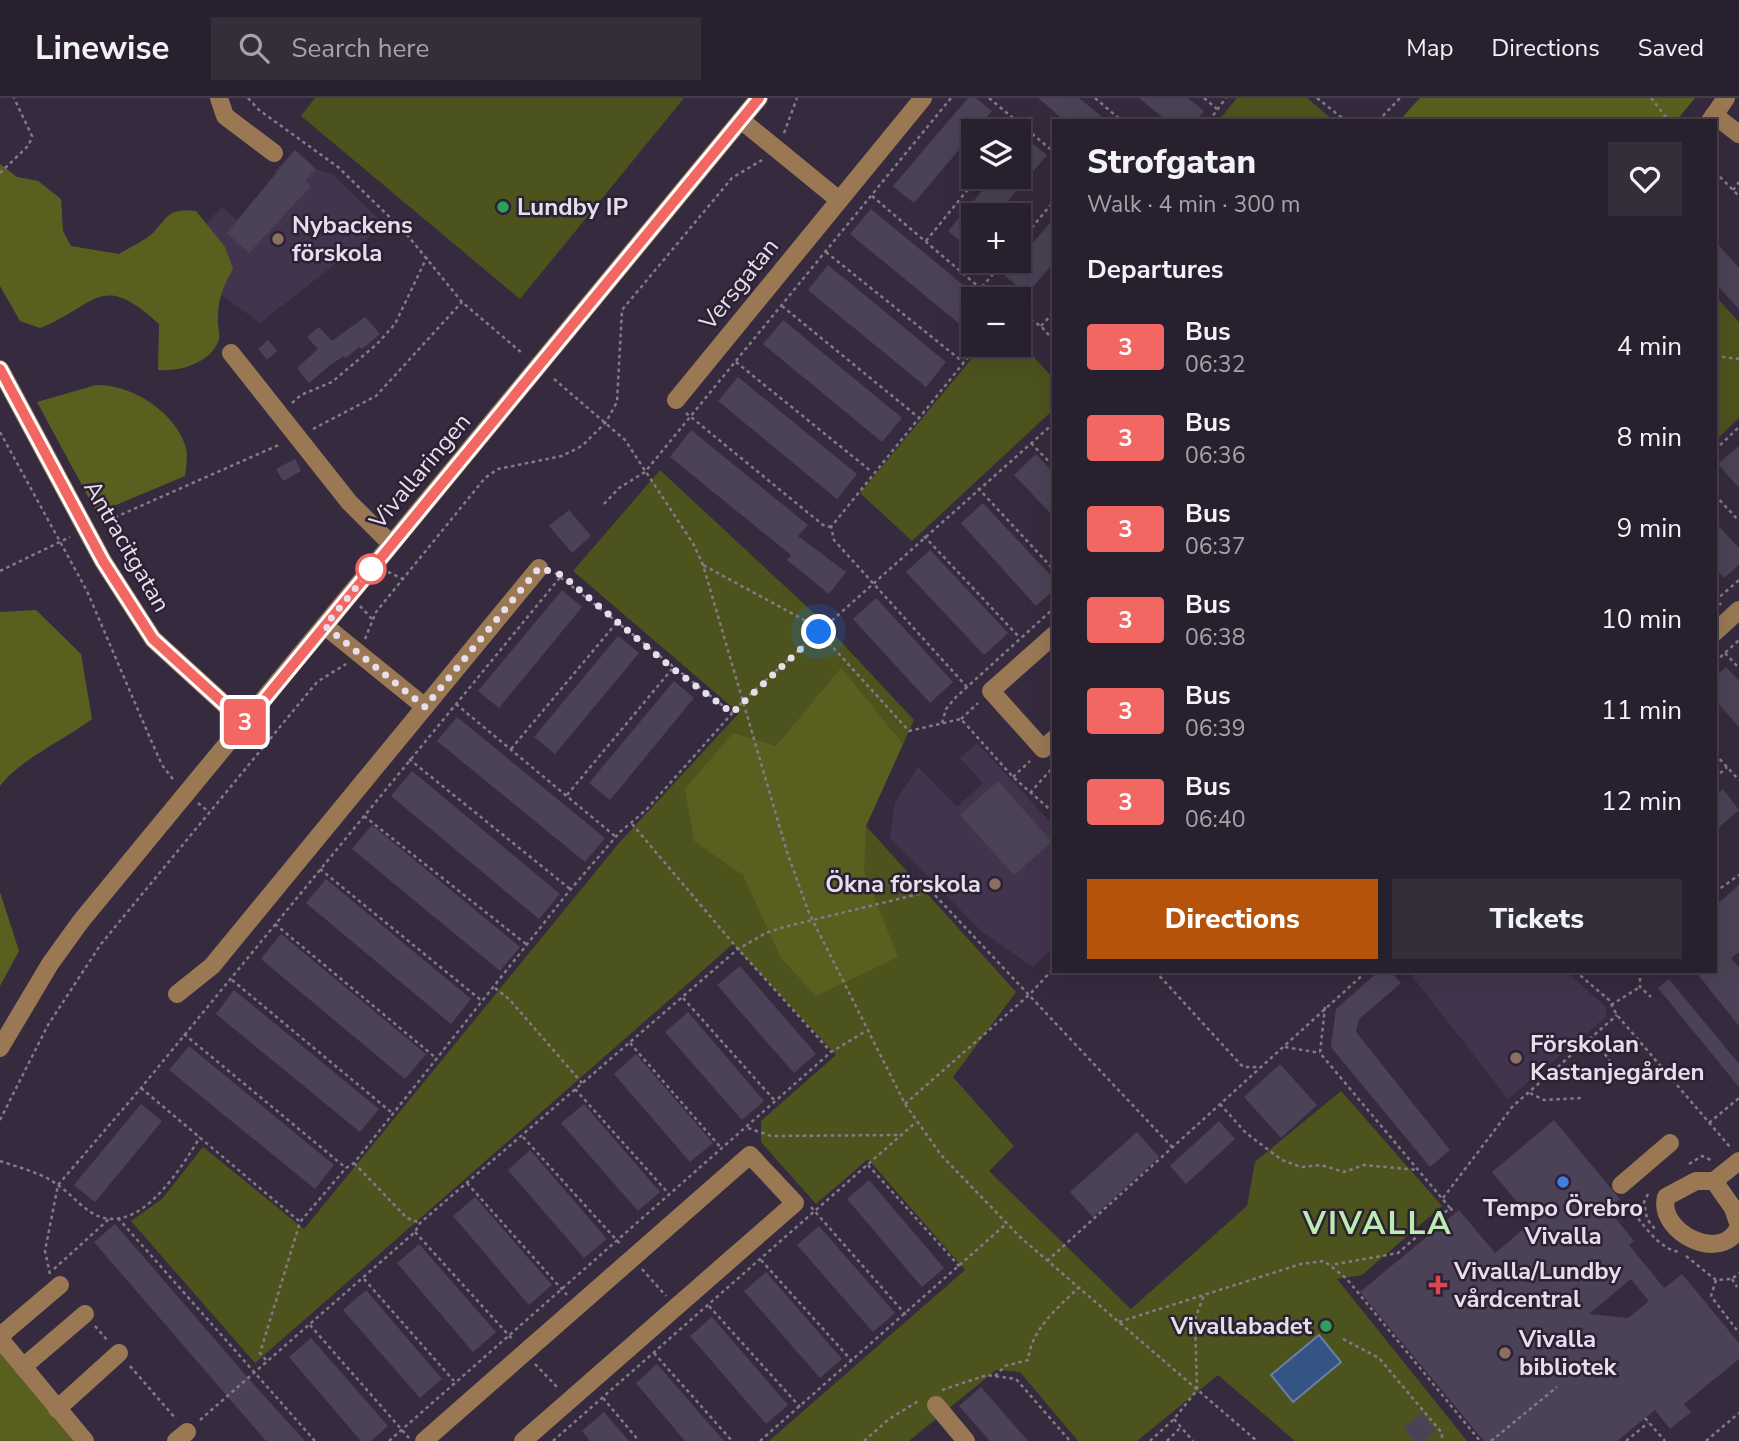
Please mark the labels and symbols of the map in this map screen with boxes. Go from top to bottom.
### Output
place label: Lundby IP [517,191,628,223]
marker: Lundby IP [495,199,511,215]
place label: Nybackens förskola [292,209,413,269]
marker: Nybackens förskola [270,231,286,247]
street label: Versgatan [691,231,786,337]
street label: Vivallaringen [361,406,478,536]
street label: Antracitgatan [76,474,178,618]
unlabelled marker [356,554,386,584]
your location [801,614,836,649]
line badge: 3 [222,699,268,745]
place label: Ökna förskola [825,868,981,900]
marker: Ökna förskola [987,876,1003,892]
place label: Förskolan Kastanjegården [1530,1028,1705,1088]
marker: Förskolan Kastanjegården [1508,1050,1524,1066]
marker: Tempo Örebro Vivalla [1555,1174,1571,1190]
place label: Tempo Örebro Vivalla [1483,1192,1643,1252]
district label: VIVALLA [1302,1202,1453,1245]
place label: Vivalla/Lundby vårdcentral [1453,1255,1621,1315]
marker: Vivalla/Lundby vårdcentral [1428,1275,1448,1295]
place label: Vivallabadet [1170,1310,1313,1342]
marker: Vivallabadet [1318,1318,1334,1334]
place label: Vivalla bibliotek [1518,1323,1618,1383]
marker: Vivalla bibliotek [1497,1345,1513,1361]

